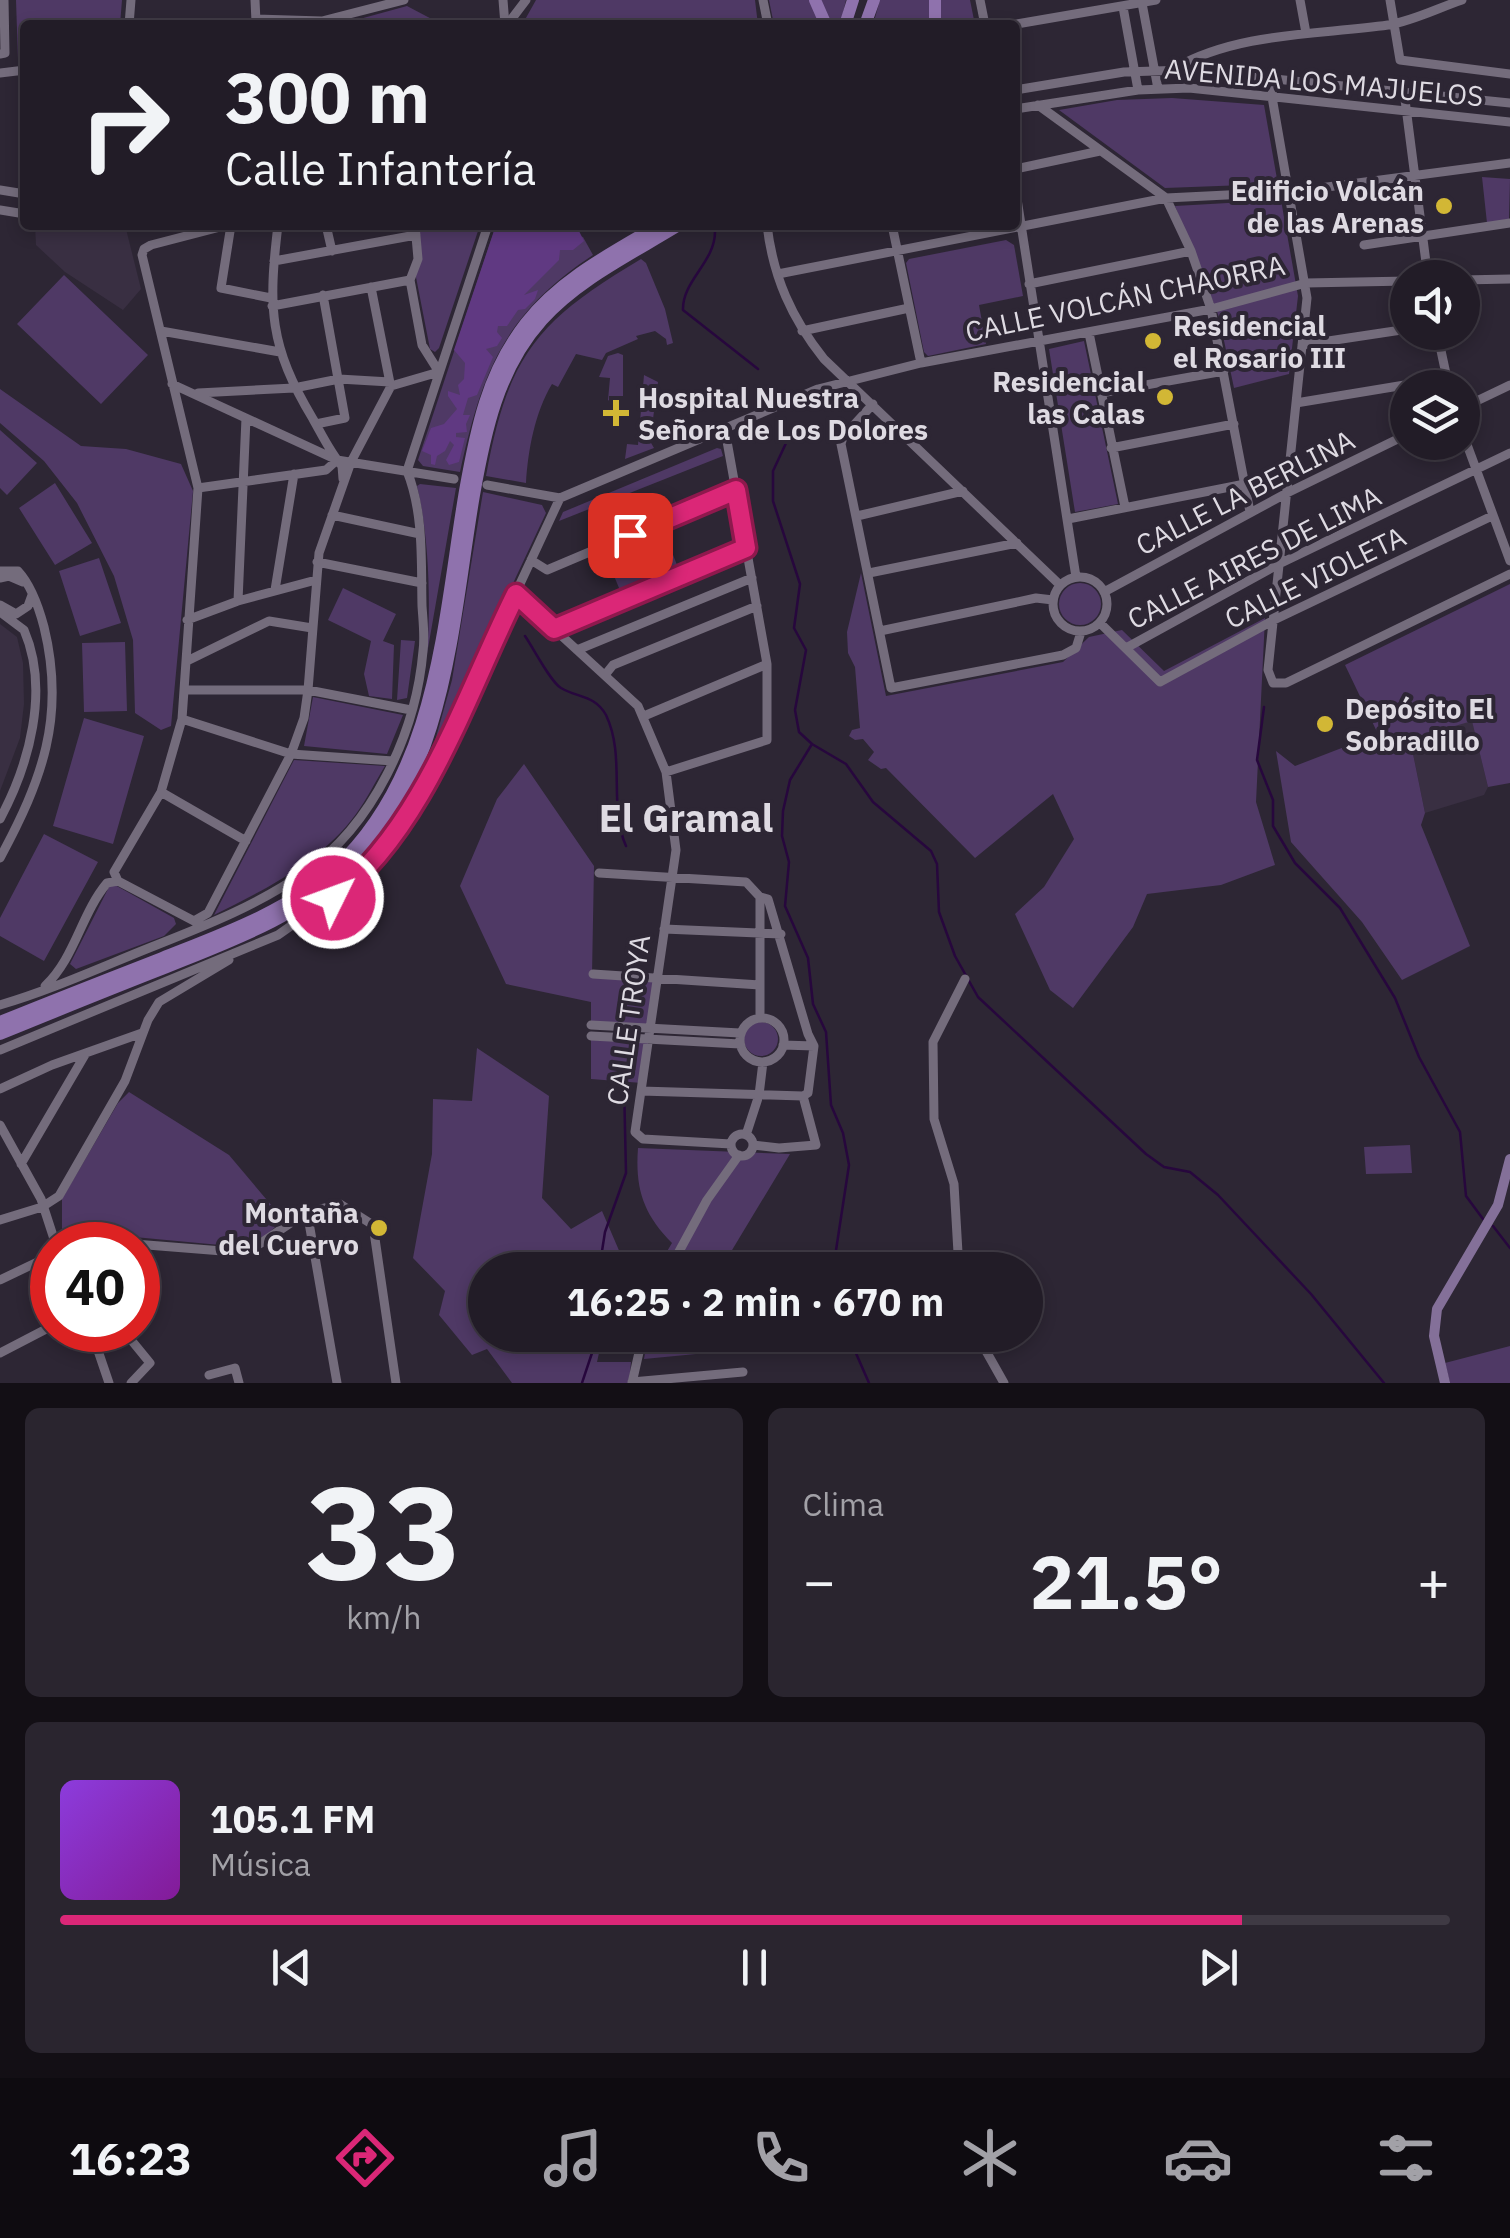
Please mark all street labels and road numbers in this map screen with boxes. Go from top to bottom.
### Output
street label: AVENIDA LOS MAJUELOS [1163,50,1485,114]
street label: CALLE VOLCÁN CHAORRA [962,246,1288,350]
street label: CALLE LA BERLINA [1129,421,1361,563]
street label: CALLE AIRES DE LIMA [1121,477,1387,637]
street label: CALLE VIOLETA [1218,517,1412,637]
street label: CALLE TROYA [598,932,658,1108]

